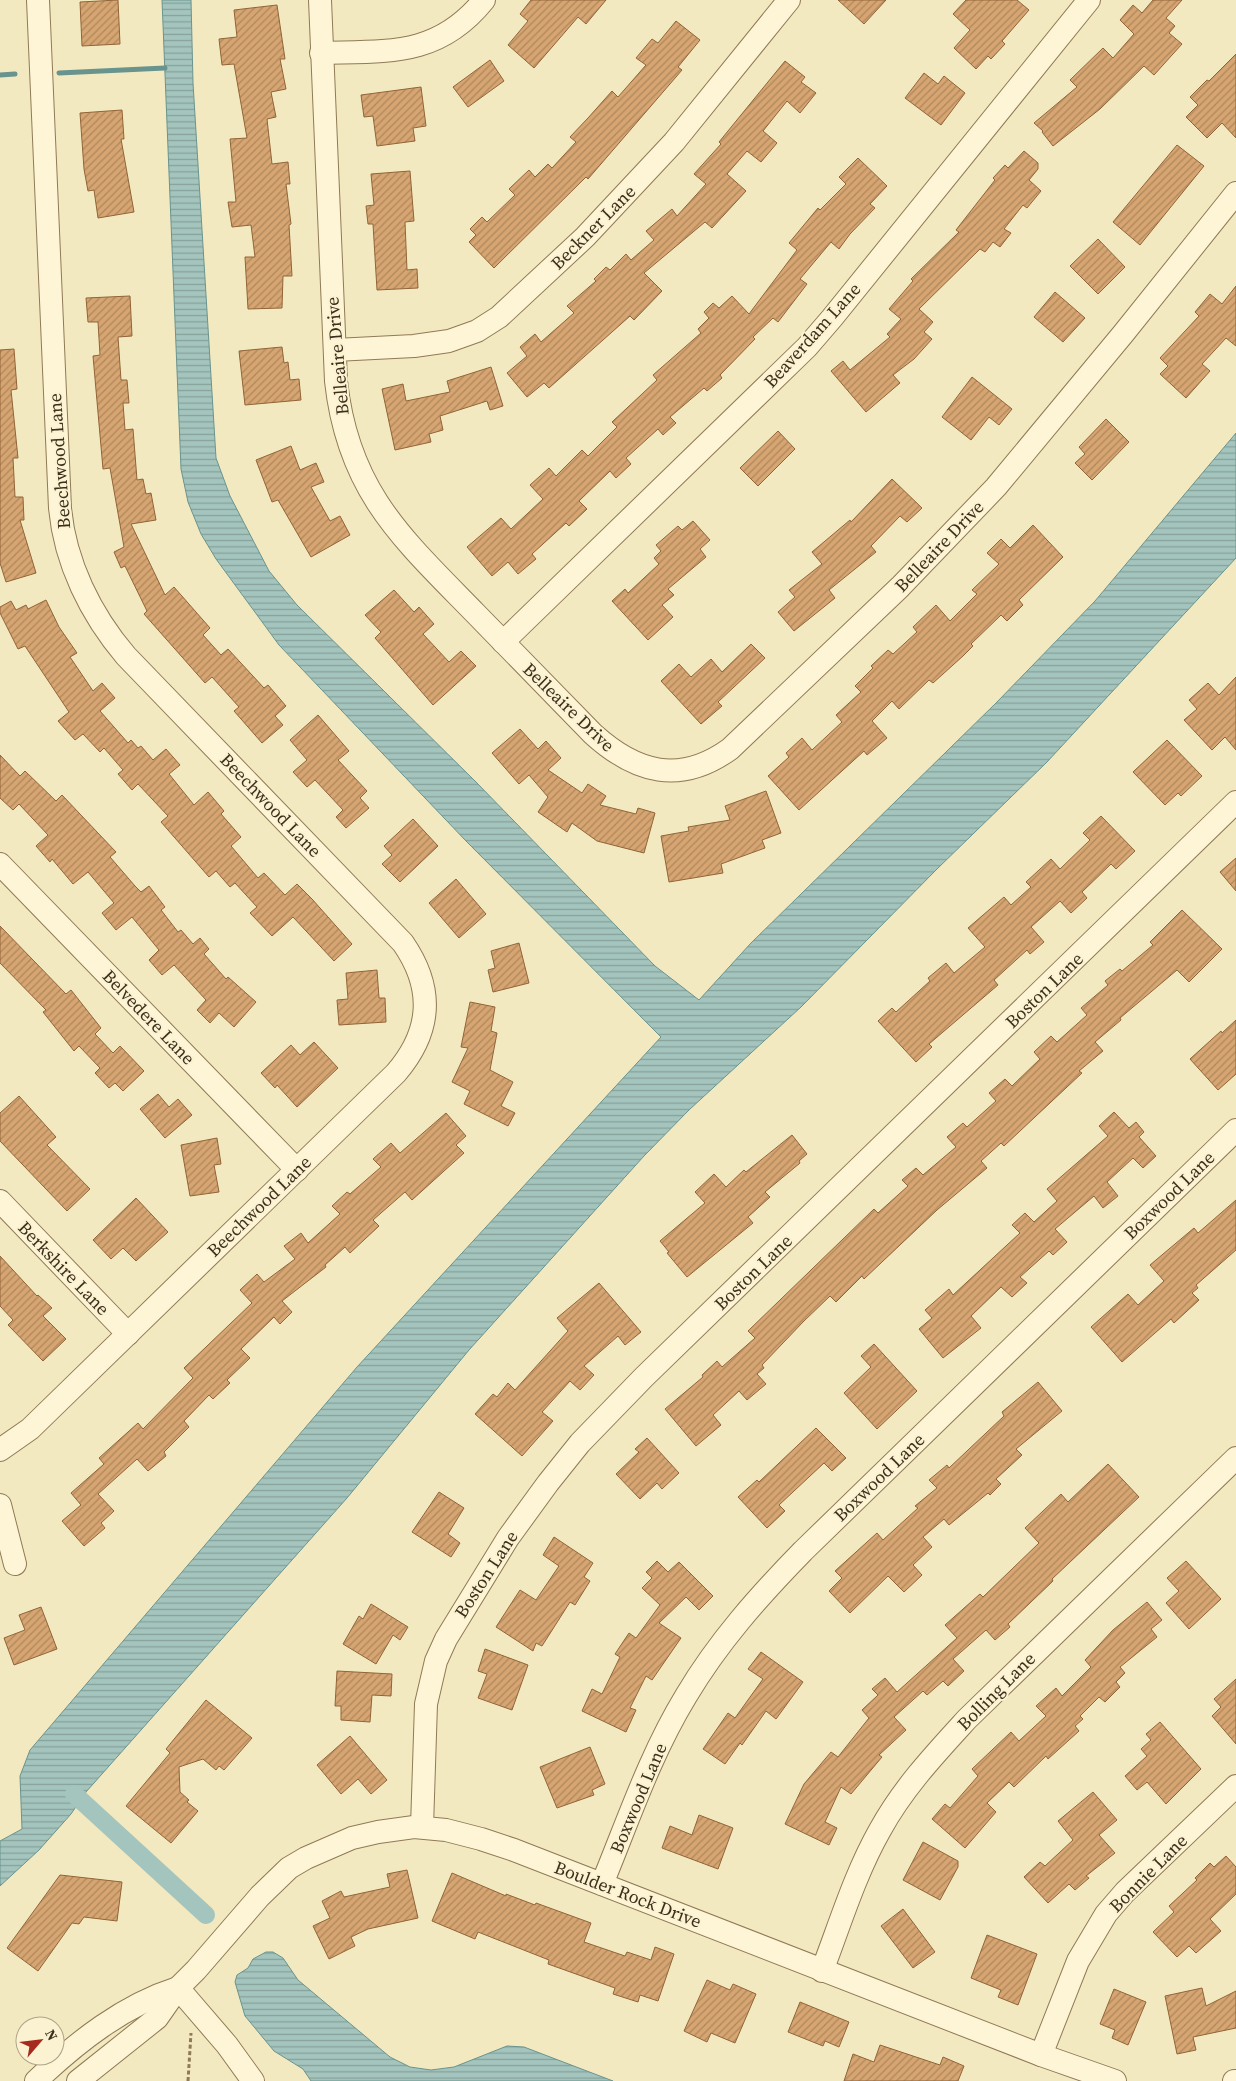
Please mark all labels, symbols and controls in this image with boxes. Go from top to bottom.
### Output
street label: Beckner Lane [545,179,641,275]
street label: Beaverdam Lane [758,277,866,393]
street label: Belleaire Drive [319,296,355,416]
street label: Beechwood Lane [42,392,76,530]
street label: Belleaire Drive [889,495,989,597]
street label: Belleaire Drive [518,657,620,757]
street label: Beechwood Lane [215,747,327,863]
street label: Boston Lane [999,946,1089,1034]
street label: Belvedere Lane [97,964,201,1070]
street label: Boxwood Lane [1118,1145,1220,1245]
street label: Beechwood Lane [201,1150,317,1262]
street label: Berkshire Lane [13,1215,115,1321]
street label: Boston Lane [708,1228,798,1316]
street label: Boxwood Lane [828,1427,930,1527]
street label: Boston Lane [448,1525,524,1623]
street label: Bolling Lane [951,1646,1041,1736]
street label: Boxwood Lane [603,1739,673,1857]
street label: Bonnie Lane [1103,1828,1193,1918]
street label: Boulder Rock Drive [551,1854,705,1934]
north arrow [15,2016,65,2066]
text: N [40,2026,63,2044]

